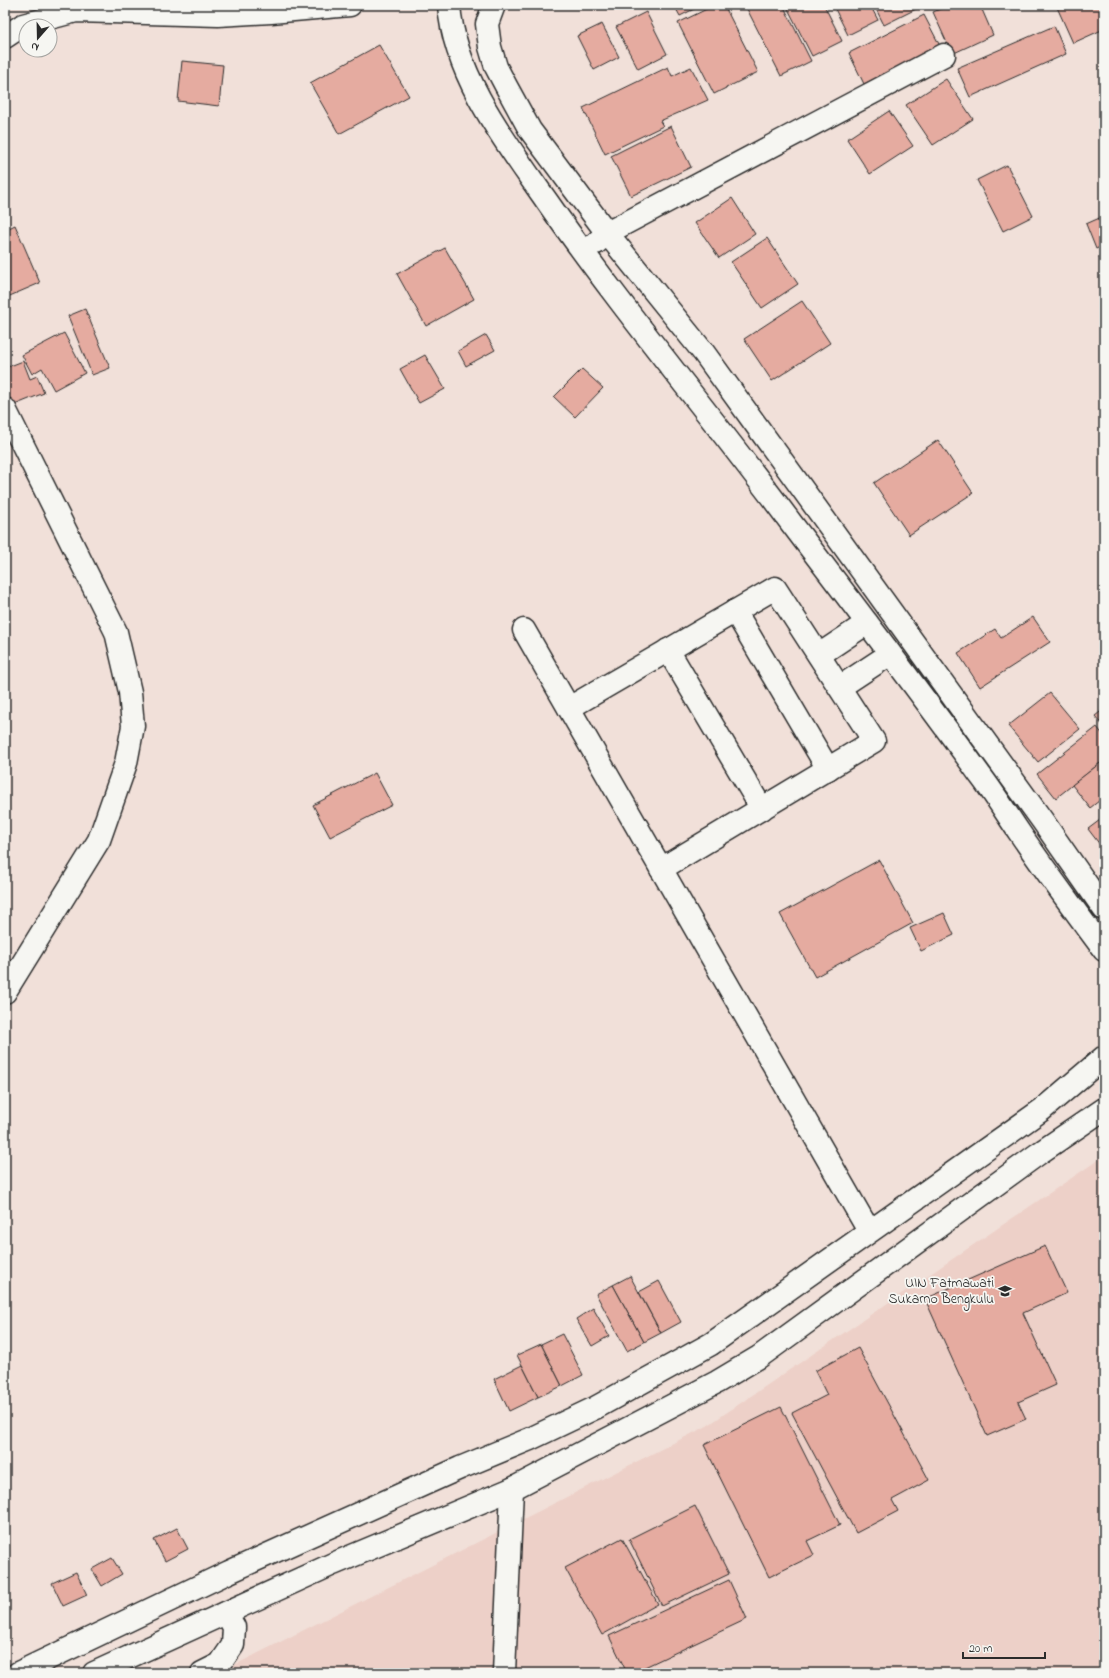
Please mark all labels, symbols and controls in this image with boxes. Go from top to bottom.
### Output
north arrow [18,18,58,58]
text: N [29,38,41,55]
place label: UIN Fatmawati Sukarno Bengkulu [889,1273,994,1311]
school or university icon: UIN Fatmawati Sukarno Bengkulu [997,1283,1013,1299]
scale bar [963,1634,1045,1660]
text: 20 m [969,1640,992,1658]

